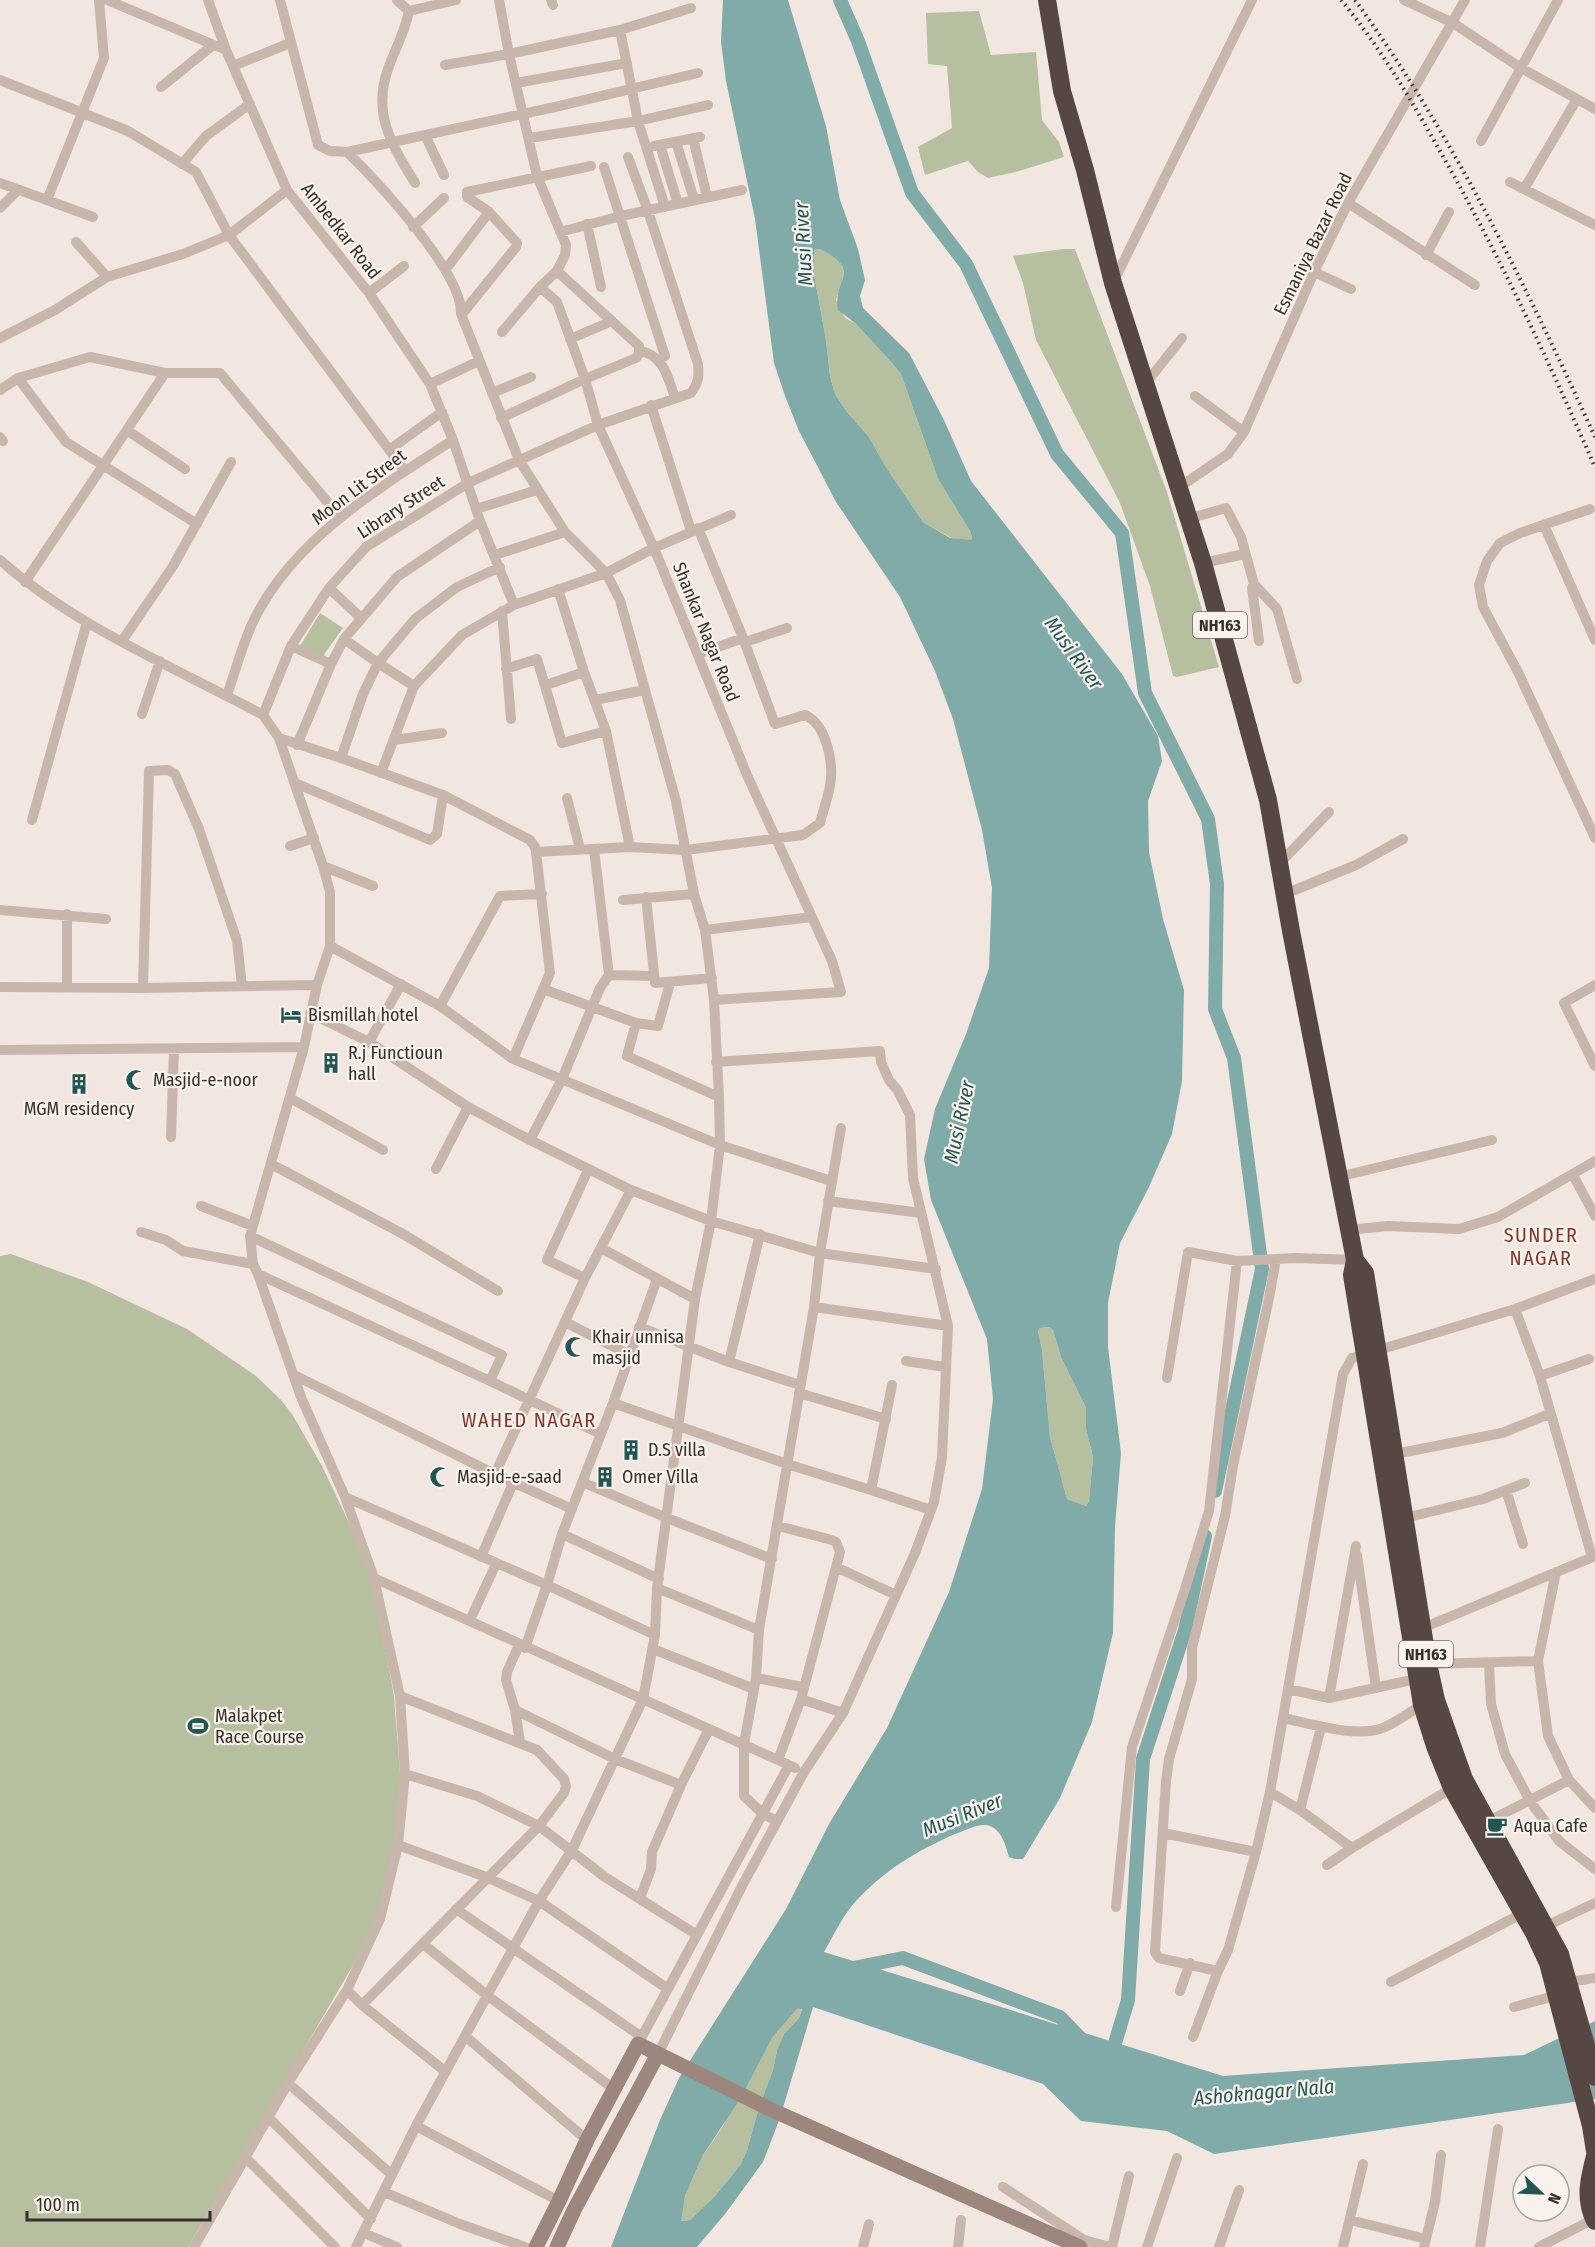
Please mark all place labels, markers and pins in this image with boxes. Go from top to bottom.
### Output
hotel icon: Bismillah hotel [279,1003,303,1027]
place label: Bismillah hotel [308,1004,419,1026]
place label: R.j Functioun hall [348,1042,443,1085]
building icon: R.j Functioun hall [319,1051,343,1075]
mosque icon: Masjid-e-noor [124,1068,148,1092]
place label: Masjid-e-noor [153,1069,258,1091]
building icon: MGM residency [67,1072,91,1096]
place label: MGM residency [24,1098,134,1120]
place label: Khair unnisa masjid [592,1326,684,1369]
mosque icon: Khair unnisa masjid [563,1335,587,1359]
building icon: D.S villa [619,1438,643,1462]
place label: D.S villa [648,1439,706,1461]
mosque icon: Masjid-e-saad [428,1465,452,1489]
building icon: Omer Villa [593,1465,617,1489]
place label: Masjid-e-saad [457,1466,562,1488]
place label: Omer Villa [622,1466,699,1488]
place label: Malakpet Race Course [215,1705,304,1748]
sports icon: Malakpet Race Course [186,1714,210,1738]
cafe icon: Aqua Cafe [1485,1814,1509,1838]
place label: Aqua Cafe [1514,1815,1588,1837]

